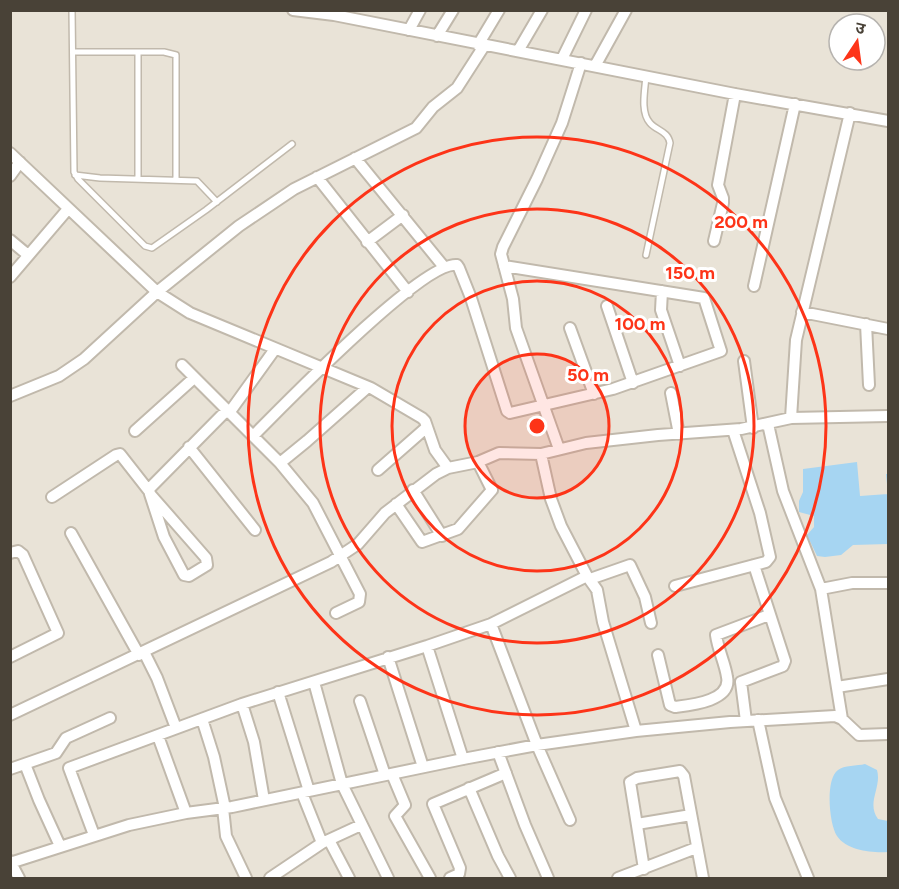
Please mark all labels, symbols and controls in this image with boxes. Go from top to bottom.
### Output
north arrow [827,12,887,72]
text: उ [854,18,868,38]
text: 200 m [714,211,768,233]
text: 150 m [665,262,715,284]
text: 100 m [615,313,665,335]
text: 50 m [567,364,609,386]
centre of rings [527,416,547,436]

